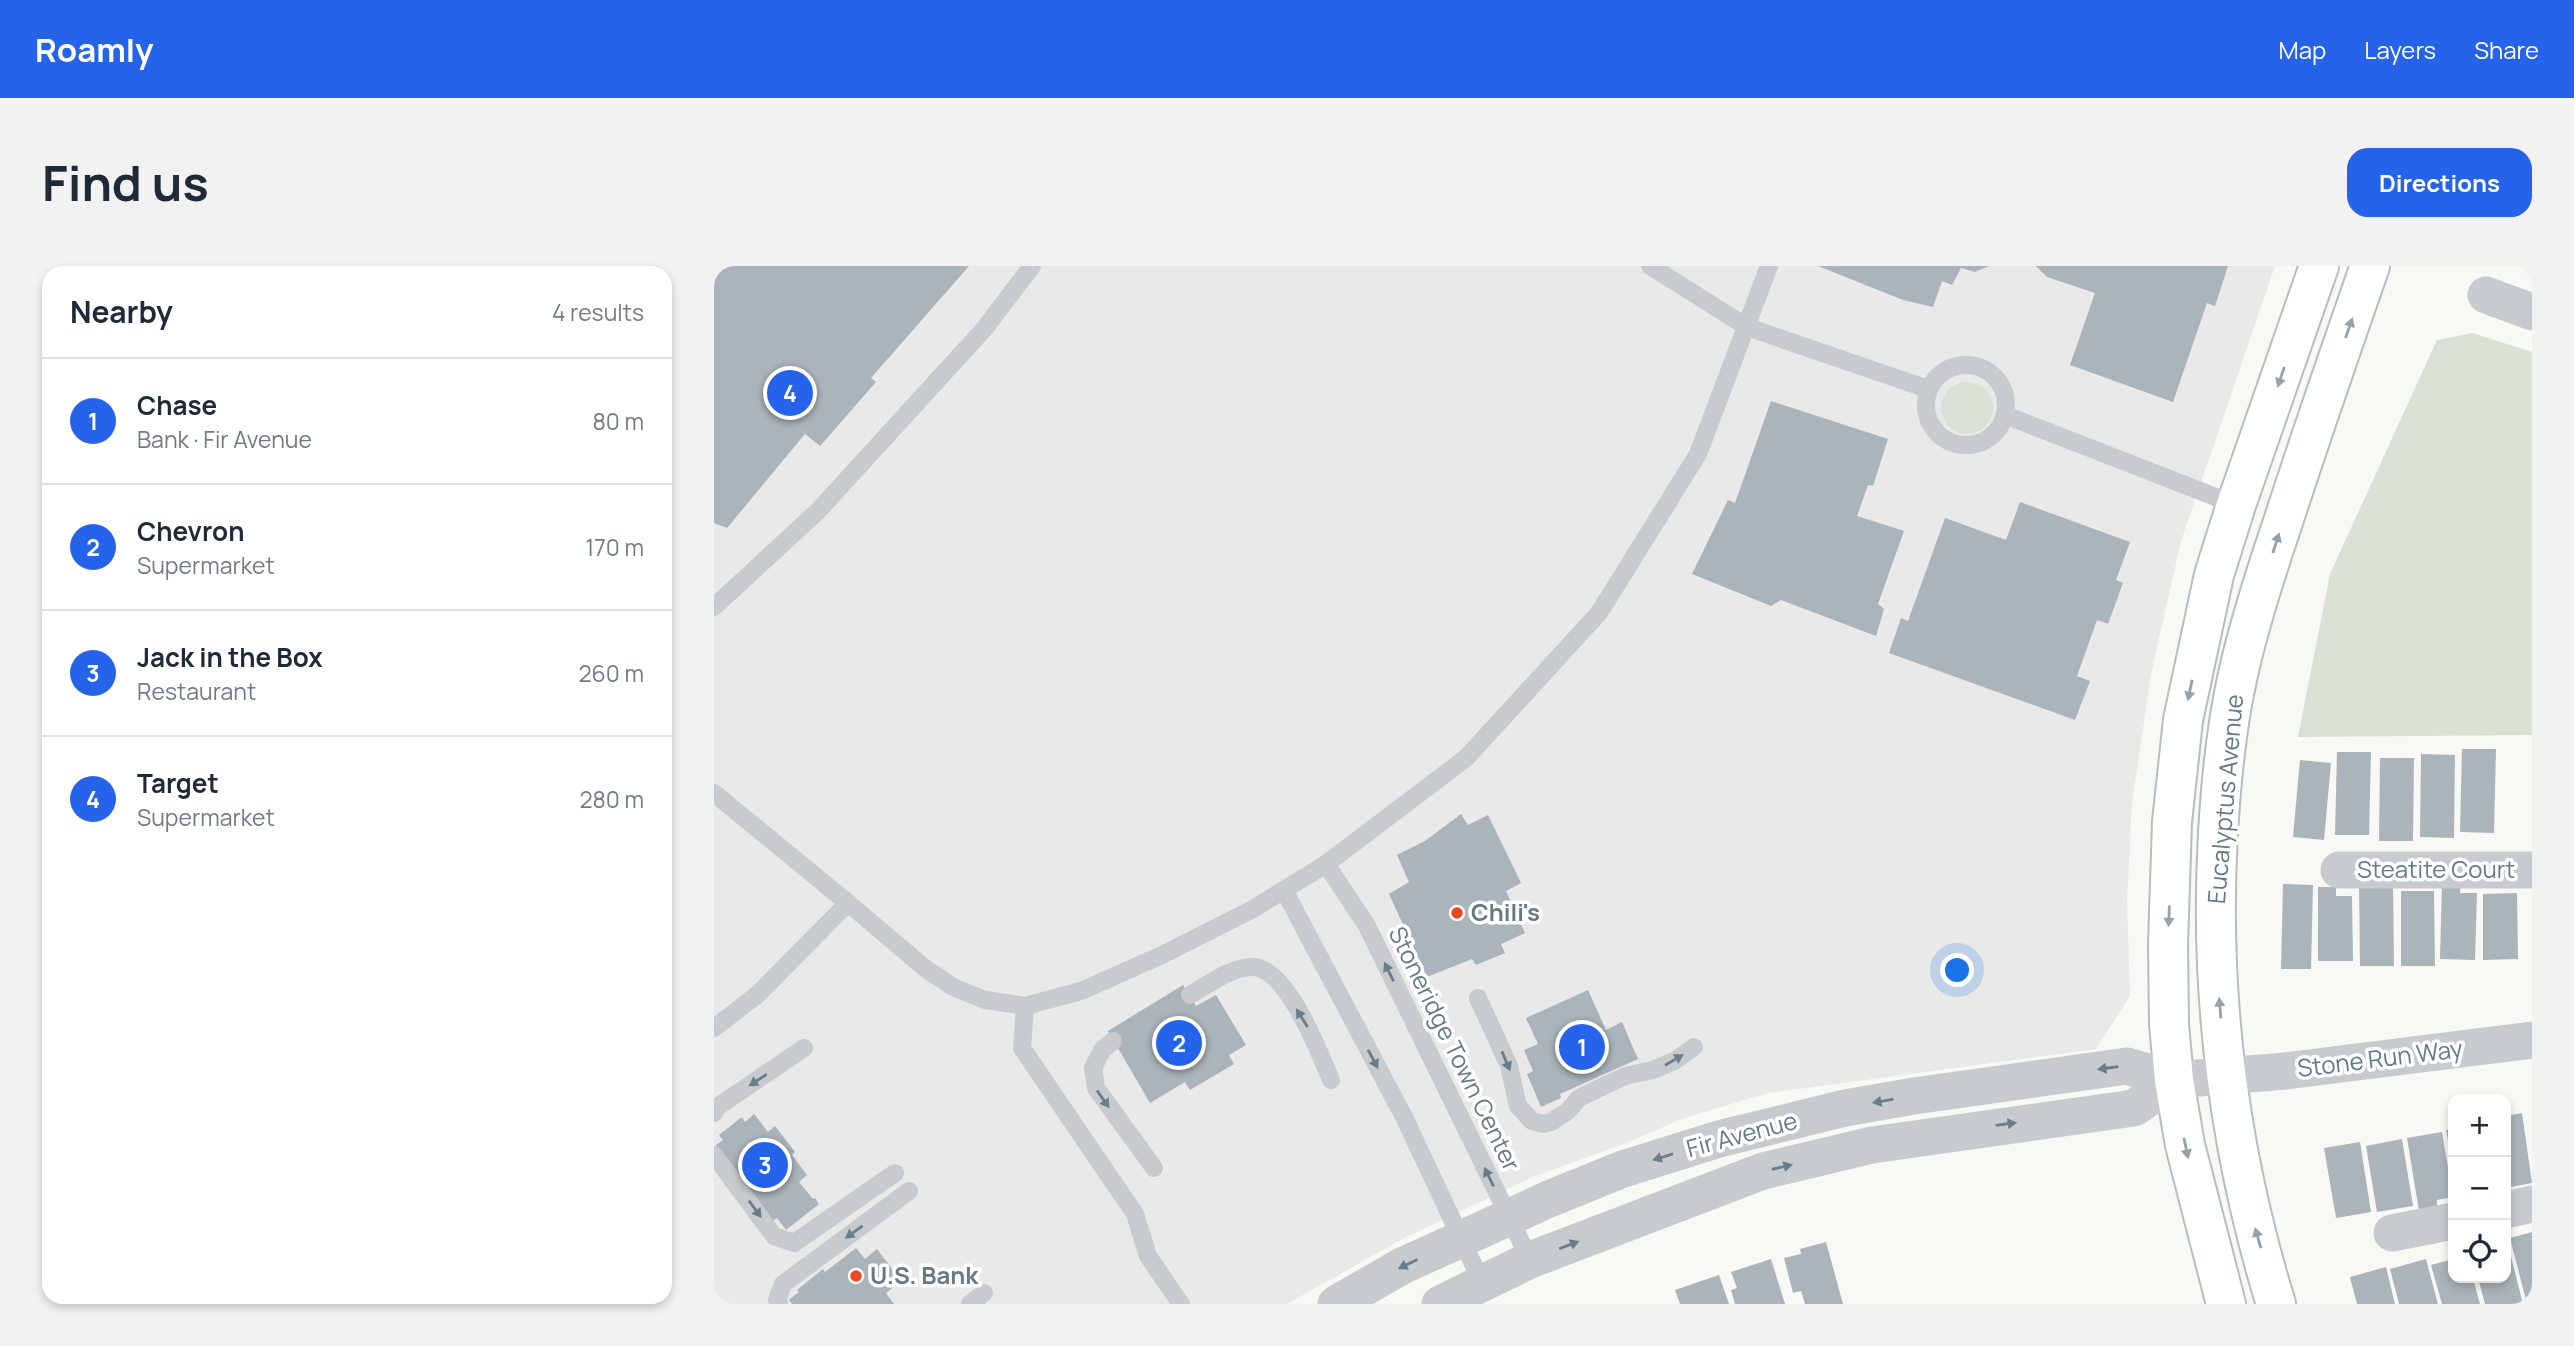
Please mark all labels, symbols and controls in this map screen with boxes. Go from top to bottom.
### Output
text: Roamly [35,27,154,72]
text: Map [2279,33,2326,66]
text: Layers [2364,33,2436,66]
text: Share [2474,33,2539,66]
button: Directions [2347,148,2532,217]
text: Find us [42,149,209,216]
text: Nearby [70,291,173,332]
text: 4 results [552,296,644,328]
one-way arrow [2344,317,2355,338]
one-way arrow [2275,366,2286,387]
pin: 4 [767,367,813,419]
text: Chase [137,387,217,423]
text: 1 [88,405,98,437]
text: 80 m [593,405,644,437]
text: Bank · Fir Avenue [137,423,312,455]
text: Chevron [137,513,244,549]
text: 2 [86,531,100,563]
text: 170 m [585,531,644,563]
one-way arrow [2271,532,2281,553]
text: Supermarket [137,549,275,581]
text: Jack in the Box [137,639,323,675]
text: 3 [86,657,100,689]
text: 260 m [578,657,644,689]
text: Restaurant [137,675,256,707]
one-way arrow [2184,679,2195,701]
street label: Eucalyptus Avenue [2199,693,2250,905]
text: Target [137,765,219,801]
text: 4 [86,783,100,815]
text: 280 m [579,783,644,815]
text: Supermarket [137,801,275,833]
street label: Steatite Court [2357,852,2515,885]
place label: Chili's [1471,895,1540,928]
marker: Chili's [1449,905,1465,921]
one-way arrow [2164,905,2175,927]
street label: Stoneridge Town Center [1382,921,1529,1176]
your location [1940,953,1974,987]
one-way arrow [1384,962,1395,982]
one-way arrow [2214,997,2225,1019]
one-way arrow [1296,1008,1309,1027]
pin: 2 [1156,1017,1202,1069]
pin: 1 [1559,1021,1605,1073]
street label: Stone Run Way [2295,1031,2465,1084]
one-way arrow [1367,1049,1379,1069]
one-way arrow [1501,1050,1512,1071]
one-way arrow [1664,1054,1683,1066]
one-way arrow [2097,1063,2119,1074]
one-way arrow [749,1073,767,1087]
one-way arrow [1096,1090,1110,1108]
map controls [2448,1094,2511,1283]
button: + [2448,1094,2511,1157]
one-way arrow [1872,1096,1894,1107]
street label: Fir Avenue [1683,1103,1801,1164]
one-way arrow [1995,1119,2017,1130]
one-way arrow [2181,1137,2192,1159]
pin: 3 [742,1139,788,1191]
one-way arrow [1652,1152,1673,1163]
button: − [2448,1157,2511,1220]
one-way arrow [1772,1161,1794,1172]
one-way arrow [1484,1167,1495,1187]
one-way arrow [747,1200,762,1218]
button: locate [2448,1220,2511,1283]
one-way arrow [845,1224,863,1238]
one-way arrow [2252,1227,2263,1249]
one-way arrow [1559,1240,1580,1251]
place label: U.S. Bank [870,1258,979,1291]
one-way arrow [1398,1258,1418,1269]
marker: U.S. Bank [848,1268,864,1284]

